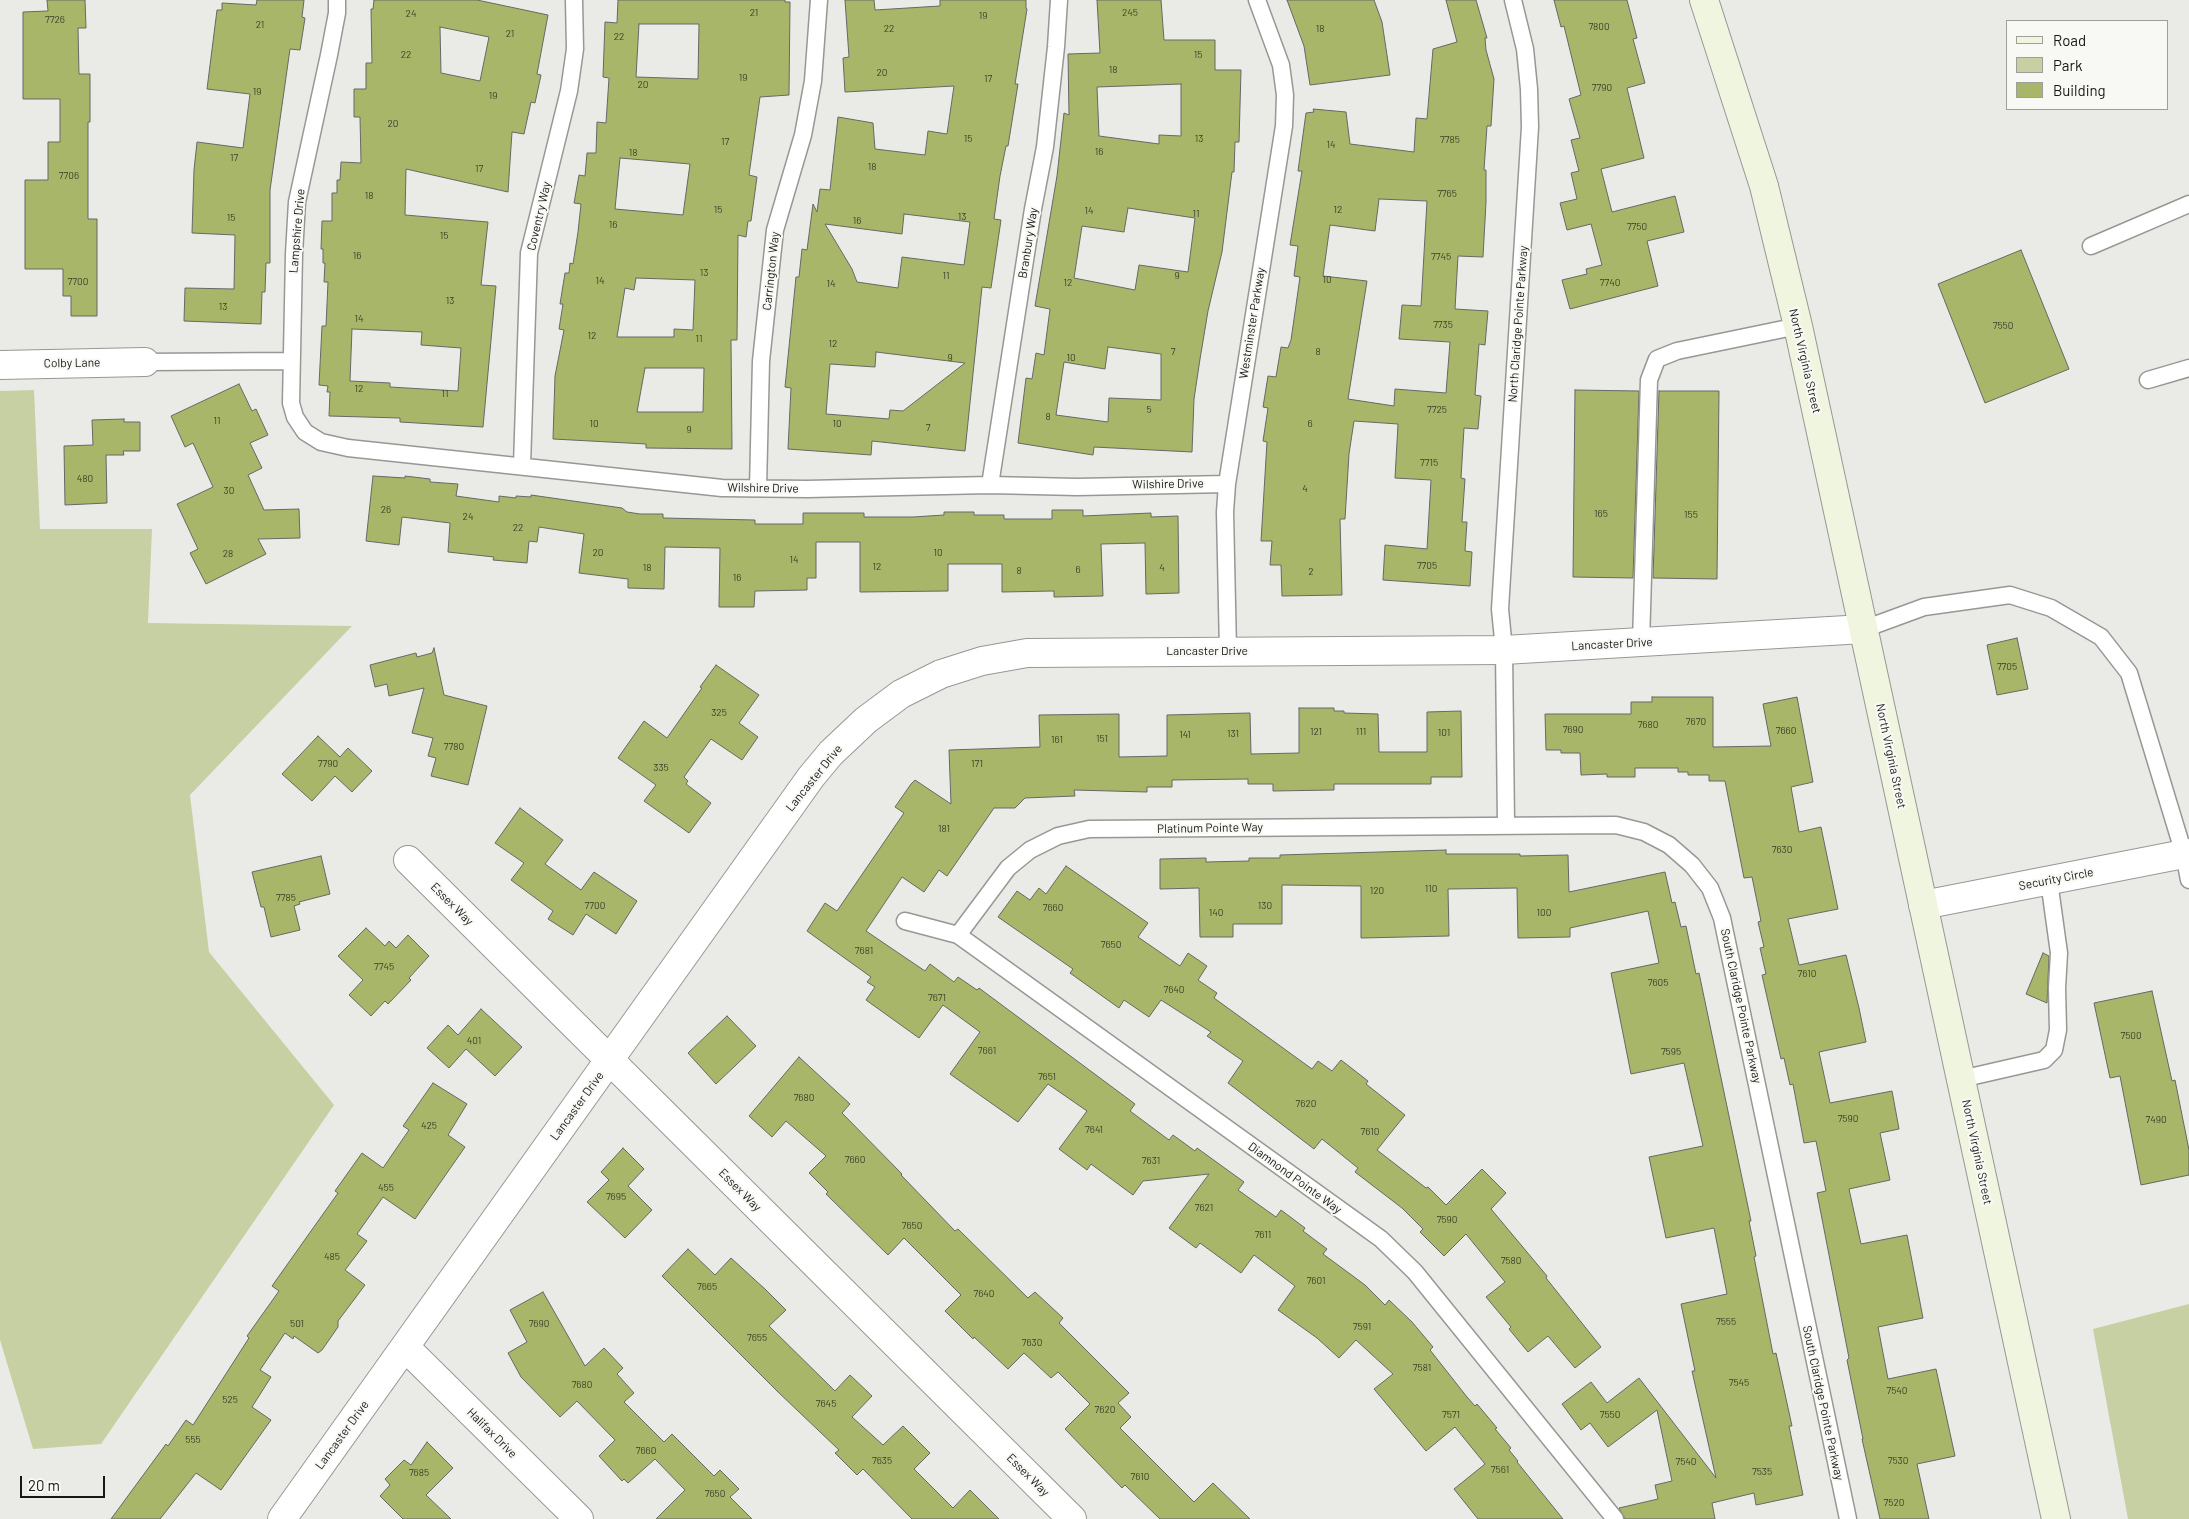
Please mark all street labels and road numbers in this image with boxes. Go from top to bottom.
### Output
street label: Coventry Way [524,180,554,252]
street label: Lampshire Drive [286,188,308,274]
street label: Branbury Way [1015,207,1041,279]
street label: Carrington Way [760,231,782,311]
street label: North Claridge Pointe Parkway [1505,245,1531,403]
street label: Westminster Parkway [1236,266,1268,380]
street label: North Virginia Street [1786,307,1824,415]
street label: Colby Lane [44,355,100,371]
street label: Wilshire Drive [1132,476,1204,492]
street label: Wilshire Drive [727,480,799,496]
street label: Lancaster Drive [1571,635,1653,653]
street label: Lancaster Drive [1166,644,1248,658]
street label: North Virginia Street [1873,702,1909,810]
street label: Lancaster Drive [783,742,845,814]
street label: Platinum Pointe Way [1157,820,1263,836]
street label: Security Circle [2017,865,2095,893]
street label: Essex Way [428,880,476,928]
street label: South Claridge Pointe Parkway [1718,927,1764,1085]
street label: Lancaster Drive [547,1069,607,1143]
street label: North Virginia Street [1959,1098,1995,1206]
street label: Diamnond Pointe Way [1245,1139,1345,1217]
street label: Essex Way [716,1166,764,1214]
street label: South Claridge Pointe Parkway [1800,1324,1846,1482]
street label: Lancaster Drive [312,1398,372,1472]
street label: Halifax Drive [464,1405,520,1461]
street label: Essex Way [1004,1451,1052,1499]

